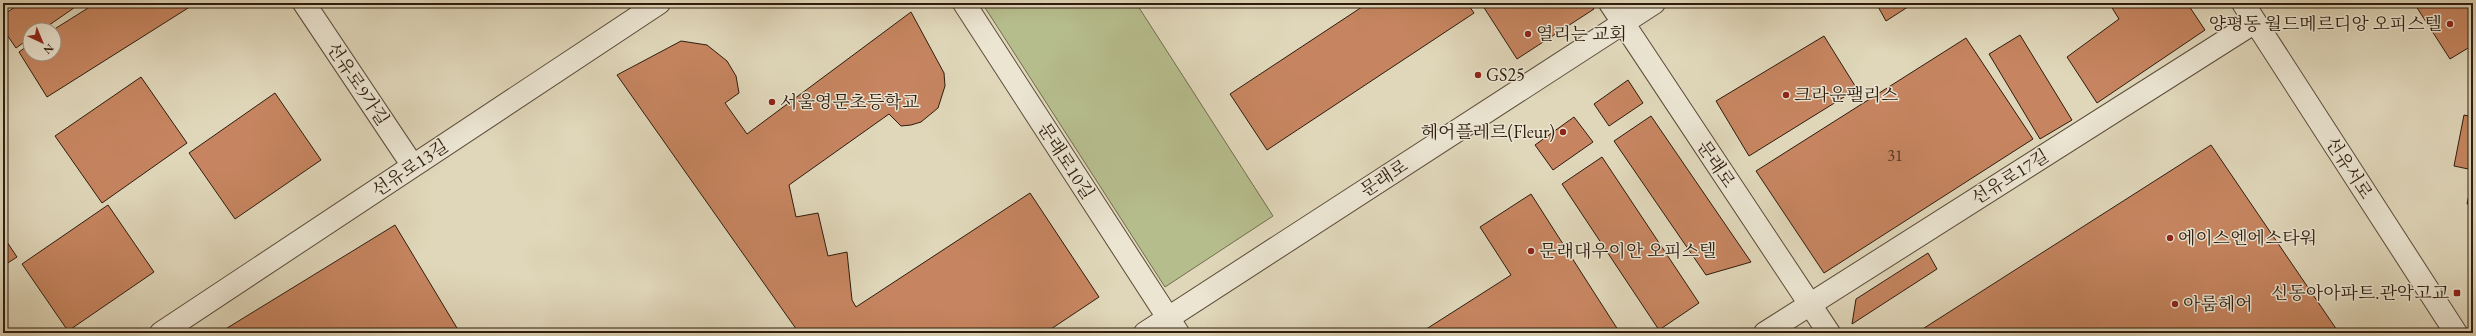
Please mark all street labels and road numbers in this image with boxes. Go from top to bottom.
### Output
street label: 선유로9가길 [322,38,395,130]
street label: 문래로10길 [1033,118,1100,203]
street label: 선유서로 [2321,132,2378,203]
street label: 선유로13길 [367,134,452,201]
street label: 문래로 [1692,136,1741,192]
street label: 선유로17길 [1967,144,2053,209]
street label: 문래로 [1356,154,1412,201]

